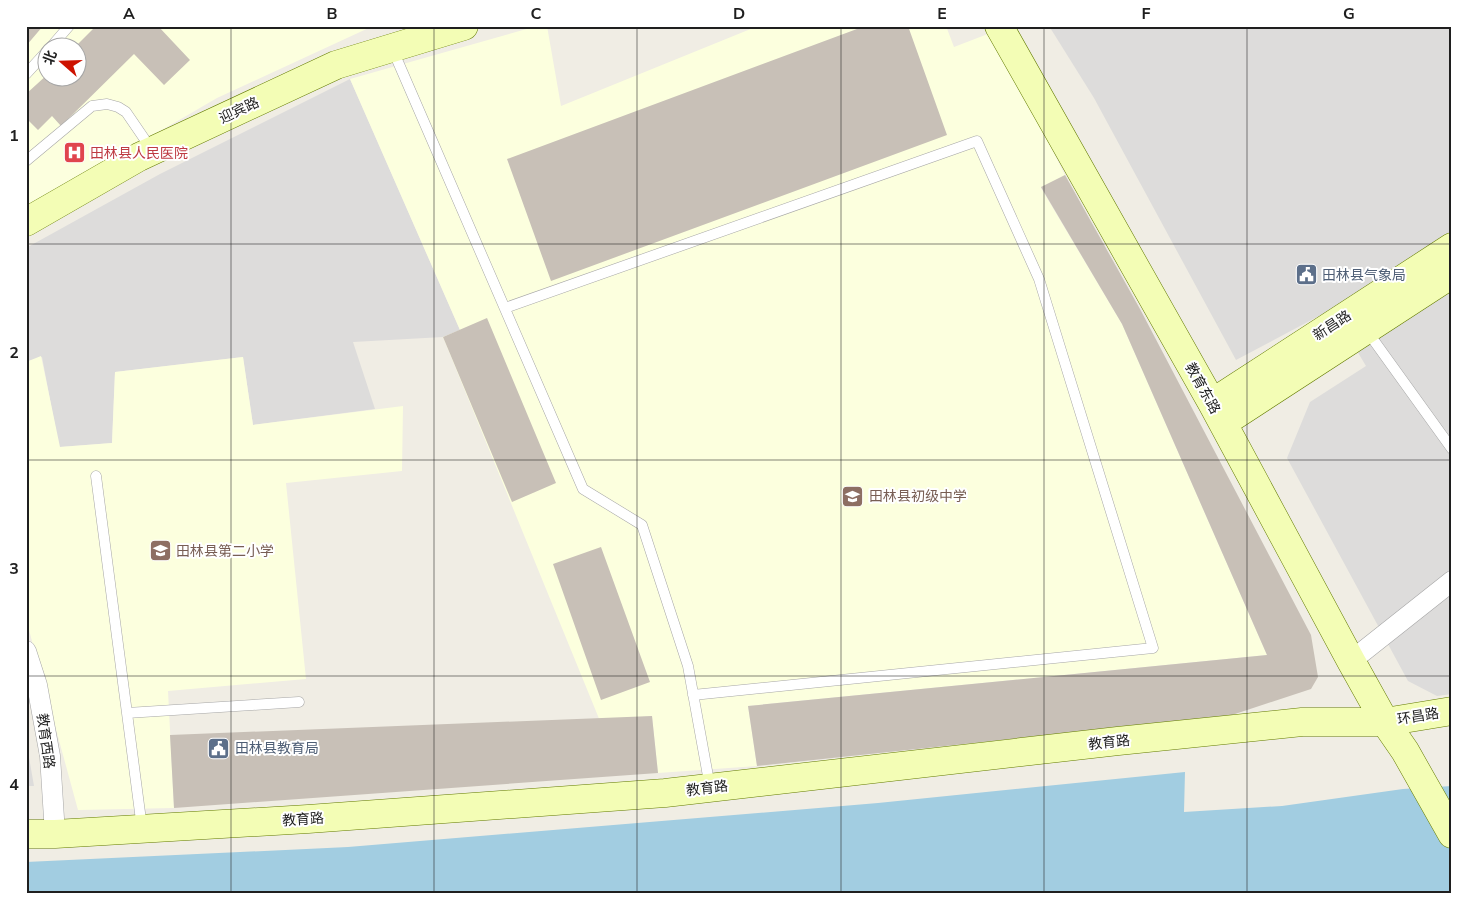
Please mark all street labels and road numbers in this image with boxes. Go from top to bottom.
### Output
street label: 迎宾路 [216,93,262,128]
street label: 新昌路 [1309,306,1355,345]
street label: 教育东路 [1181,359,1224,417]
street label: 环昌路 [1396,704,1440,729]
street label: 教育西路 [32,712,59,770]
street label: 教育路 [1087,731,1131,754]
street label: 教育路 [685,777,729,800]
street label: 教育路 [281,809,325,830]

